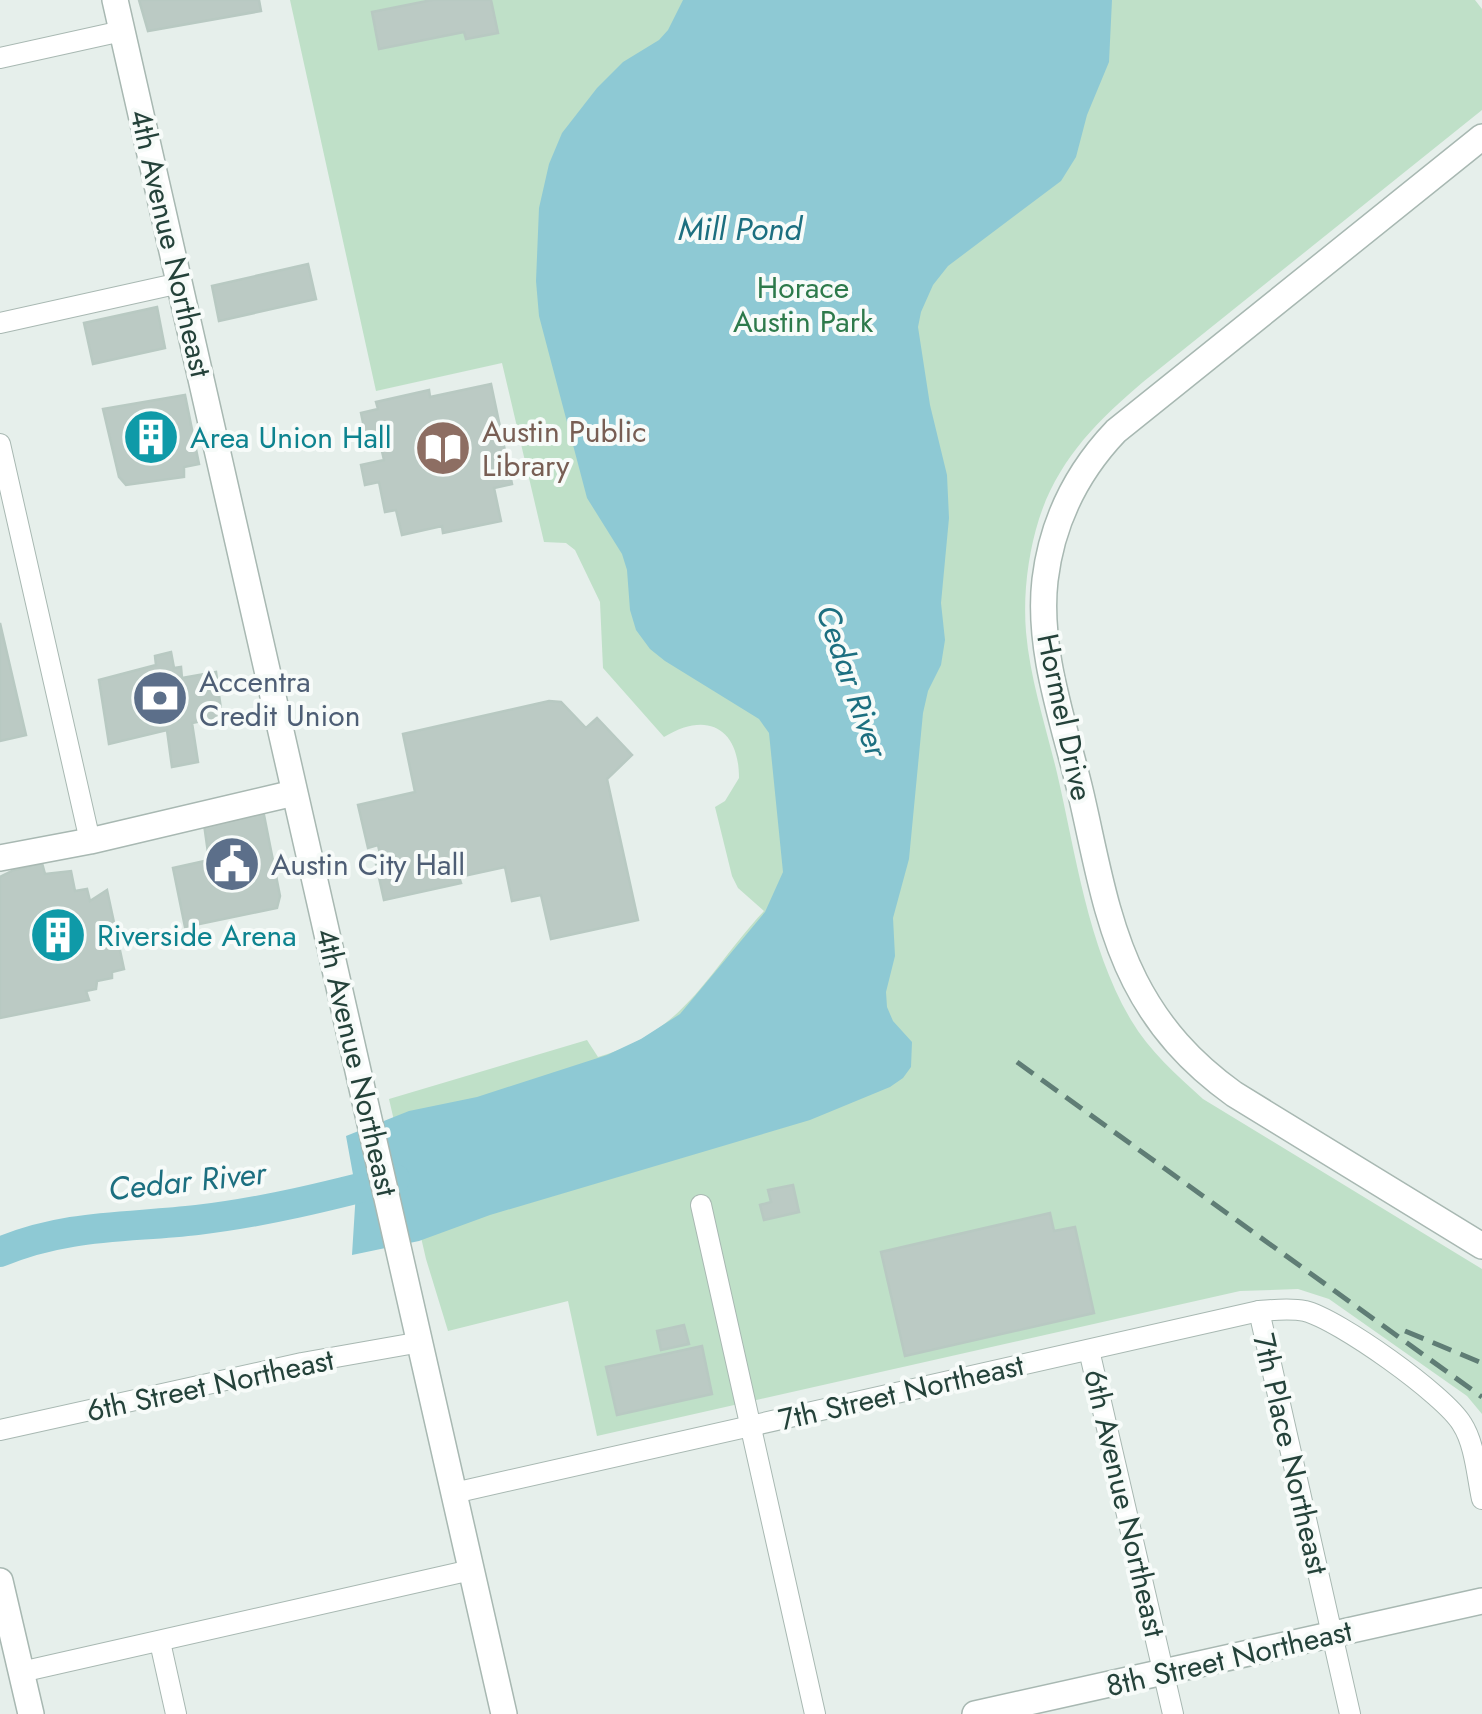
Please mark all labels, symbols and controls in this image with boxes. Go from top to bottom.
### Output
street label: 4th Avenue Northeast [119,105,223,382]
water label: Mill Pond [678,206,803,252]
park label: Horace Austin Park [733,266,874,343]
building icon: Area Union Hall [121,407,181,467]
place label: Austin Public Library [482,410,647,487]
place label: Area Union Hall [190,416,392,459]
library icon: Austin Public Library [413,418,473,478]
water label: Cedar River [804,599,900,766]
street label: Hormel Drive [1026,630,1104,804]
place label: Accentra Credit Union [199,660,360,737]
bank icon: Accentra Credit Union [130,668,190,728]
public building icon: Austin City Hall [202,834,262,894]
place label: Austin City Hall [271,843,465,886]
building icon: Riverside Arena [28,905,88,965]
place label: Riverside Arena [97,914,297,957]
street label: 4th Avenue Northeast [305,924,409,1201]
water label: Cedar River [106,1150,270,1212]
street label: 7th Place Northeast [1242,1329,1340,1580]
street label: 6th Street Northeast [82,1338,338,1432]
street label: 7th Street Northeast [774,1343,1029,1441]
street label: 6th Avenue Northeast [1073,1365,1177,1642]
street label: 8th Street Northeast [1102,1609,1357,1707]

